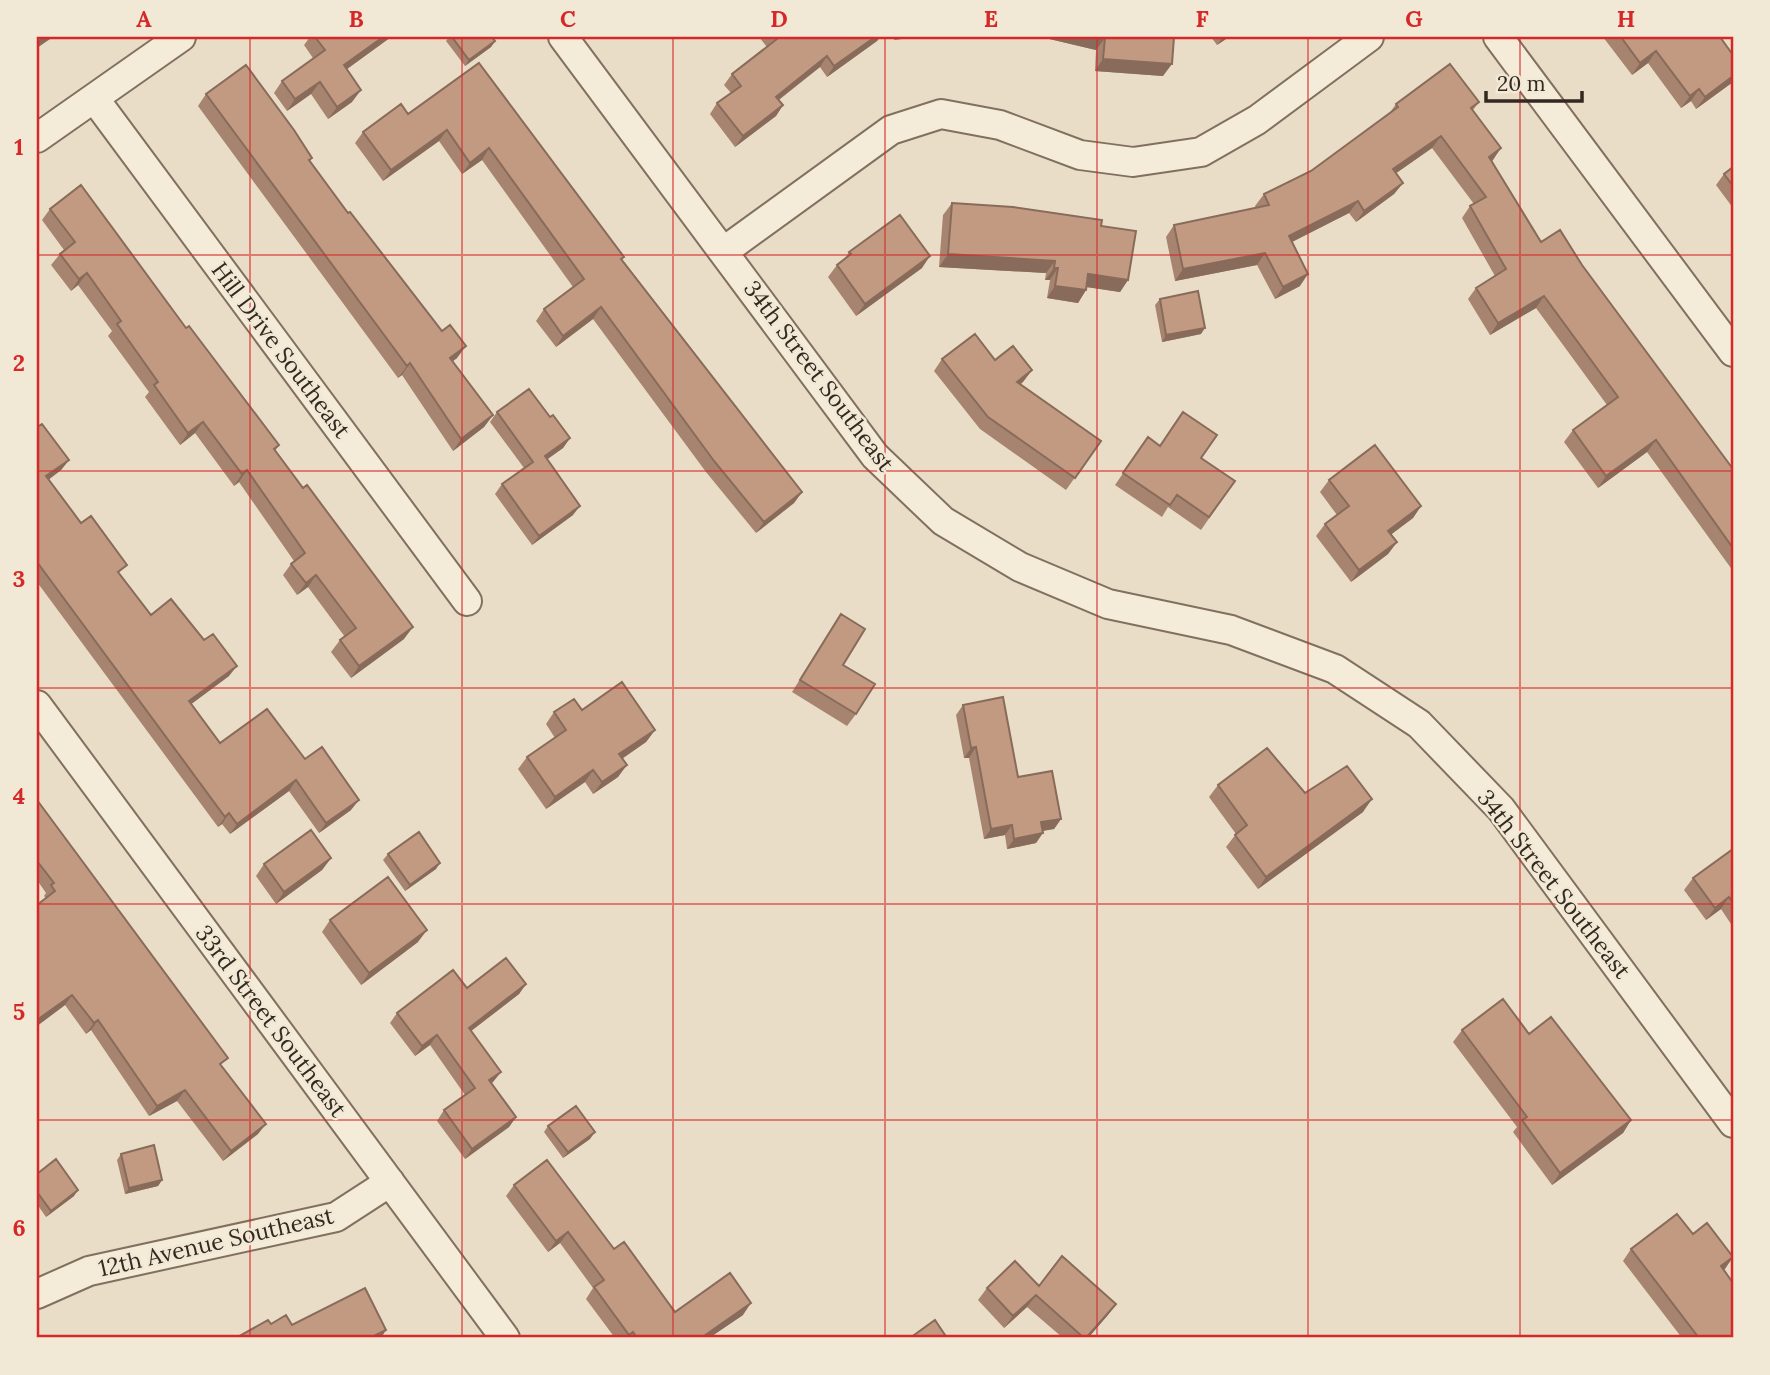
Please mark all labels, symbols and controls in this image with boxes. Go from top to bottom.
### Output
text: A [136,4,152,33]
text: B [348,4,364,33]
text: C [560,4,576,33]
text: D [770,4,788,33]
text: E [984,4,998,33]
text: F [1195,4,1209,33]
text: G [1405,4,1423,33]
text: H [1617,4,1635,33]
scale bar [1486,60,1583,104]
text: 20 m [1497,70,1546,97]
text: 1 [14,132,24,161]
street label: Hill Drive Southeast [206,256,357,444]
street label: 34th Street Southeast [738,274,901,477]
text: 2 [13,348,25,377]
text: 3 [13,564,25,593]
text: 4 [13,781,25,810]
street label: 34th Street Southeast [1472,783,1637,984]
street label: 33rd Street Southeast [190,919,353,1123]
text: 5 [13,997,25,1026]
street label: 12th Avenue Southeast [96,1200,336,1283]
text: 6 [12,1213,26,1242]

